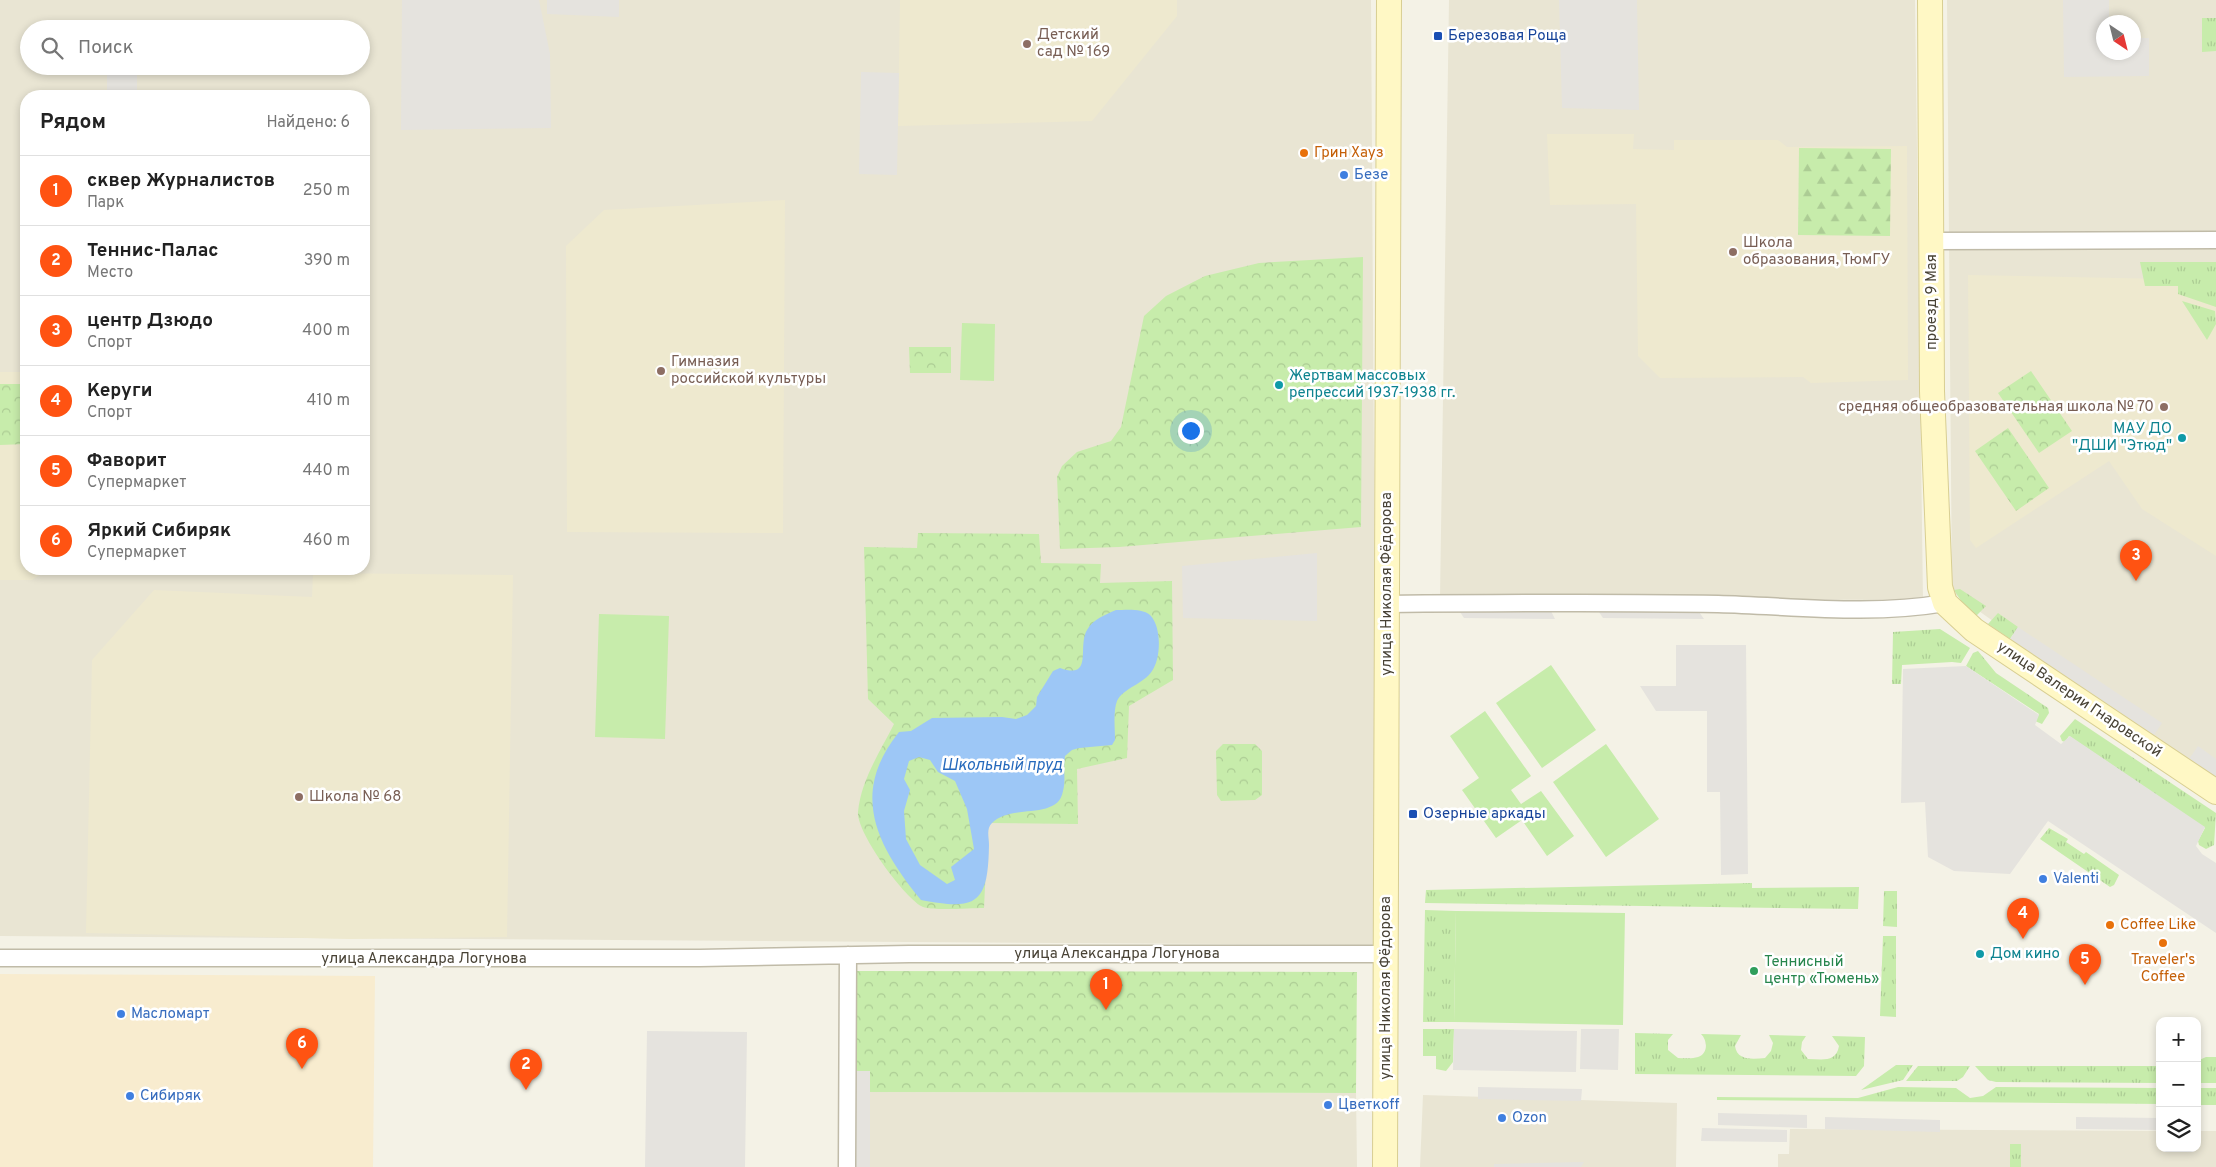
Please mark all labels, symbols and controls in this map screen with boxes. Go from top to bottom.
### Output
north arrow [2096,15,2141,60]
search box [20,20,370,75]
place label: Детский сад № 169 [1037,26,1110,62]
place label: Березовая Роща [1448,27,1566,46]
marker: Березовая Роща [1432,30,1444,42]
icon: search [38,34,66,62]
text: Поиск [78,36,134,60]
marker: Детский сад № 169 [1021,38,1033,50]
text: Рядом [40,109,106,136]
text: Найдено: 6 [267,113,350,133]
place label: Грин Хауз [1314,144,1384,163]
marker: Грин Хауз [1298,147,1310,159]
place label: Безе [1354,166,1388,185]
text: сквер Журналистов [87,169,275,193]
marker: Безе [1338,169,1350,181]
text: 1 [53,181,59,201]
text: 250 m [303,181,350,201]
text: Парк [87,193,124,213]
place label: Школа образования, ТюмГУ [1743,234,1891,270]
text: Теннис-Палас [87,239,219,263]
marker: Школа образования, ТюмГУ [1727,246,1739,258]
text: 2 [51,251,61,271]
text: 390 m [304,251,350,271]
street label: проезд 9 Мая [1923,254,1942,350]
text: Место [87,263,133,283]
text: центр Дзюдо [87,309,213,333]
text: 3 [51,321,61,341]
text: 400 m [302,321,350,341]
text: Спорт [87,333,132,353]
place label: Гимназия российской культуры [671,353,826,389]
marker: Гимназия российской культуры [655,365,667,377]
place label: Жертвам массовых репрессий 1937-1938 гг. [1289,367,1455,403]
text: Керуги [87,379,152,403]
marker: Жертвам массовых репрессий 1937-1938 гг. [1273,379,1285,391]
text: 4 [51,391,61,411]
text: 410 m [307,391,350,411]
place label: средняя общеобразовательная школа № 70 [1838,398,2154,417]
marker: средняя общеобразовательная школа № 70 [2158,401,2170,413]
text: Спорт [87,403,132,423]
your location [1178,418,1204,444]
place label: МАУ ДО "ДШИ "Этюд" [2072,420,2172,456]
marker: МАУ ДО "ДШИ "Этюд" [2176,432,2188,444]
text: Фаворит [87,449,167,473]
text: 5 [51,461,61,481]
text: 440 m [303,461,350,481]
text: Супермаркет [87,473,187,493]
street label: улица Николая Фёдорова [1378,492,1397,676]
text: Яркий Сибиряк [87,519,231,543]
text: 6 [51,531,61,551]
text: 460 m [303,531,350,551]
pin: 3 [2120,540,2152,581]
text: Супермаркет [87,543,187,563]
street label: улица Валерии Гнаровской [1993,638,2165,762]
water label: Школьный пруд [941,756,1063,776]
place label: Школа № 68 [309,788,401,807]
marker: Школа № 68 [293,791,305,803]
place label: Озерные аркады [1423,805,1546,824]
marker: Озерные аркады [1407,808,1419,820]
place label: Valenti [2053,870,2099,889]
marker: Valenti [2037,873,2049,885]
street label: улица Николая Фёдорова [1377,896,1396,1080]
pin: 4 [2007,898,2039,939]
place label: Coffee Like [2120,916,2196,935]
marker: Coffee Like [2104,919,2116,931]
marker: Traveler's Coffee [2157,937,2169,949]
pin: 5 [2069,944,2101,985]
street label: улица Александра Логунова [1014,945,1220,964]
place label: Дом кино [1990,945,2060,964]
marker: Дом кино [1974,948,1986,960]
street label: улица Александра Логунова [321,950,527,969]
place label: Traveler's Coffee [2131,951,2195,987]
place label: Теннисный центр «Тюмень» [1764,953,1879,989]
marker: Теннисный центр «Тюмень» [1748,965,1760,977]
pin: 1 [1090,969,1122,1010]
place label: Масломарт [131,1005,210,1024]
marker: Масломарт [115,1008,127,1020]
map controls [2156,1017,2201,1152]
button: + [2156,1017,2201,1062]
pin: 6 [286,1028,318,1069]
pin: 2 [510,1049,542,1090]
button: − [2156,1062,2201,1107]
place label: Сибиряк [140,1087,201,1106]
marker: Сибиряк [124,1090,136,1102]
place label: Цветкоff [1338,1096,1399,1115]
marker: Цветкоff [1322,1099,1334,1111]
button: layers [2156,1107,2201,1152]
place label: Ozon [1512,1109,1547,1128]
marker: Ozon [1496,1112,1508,1124]

